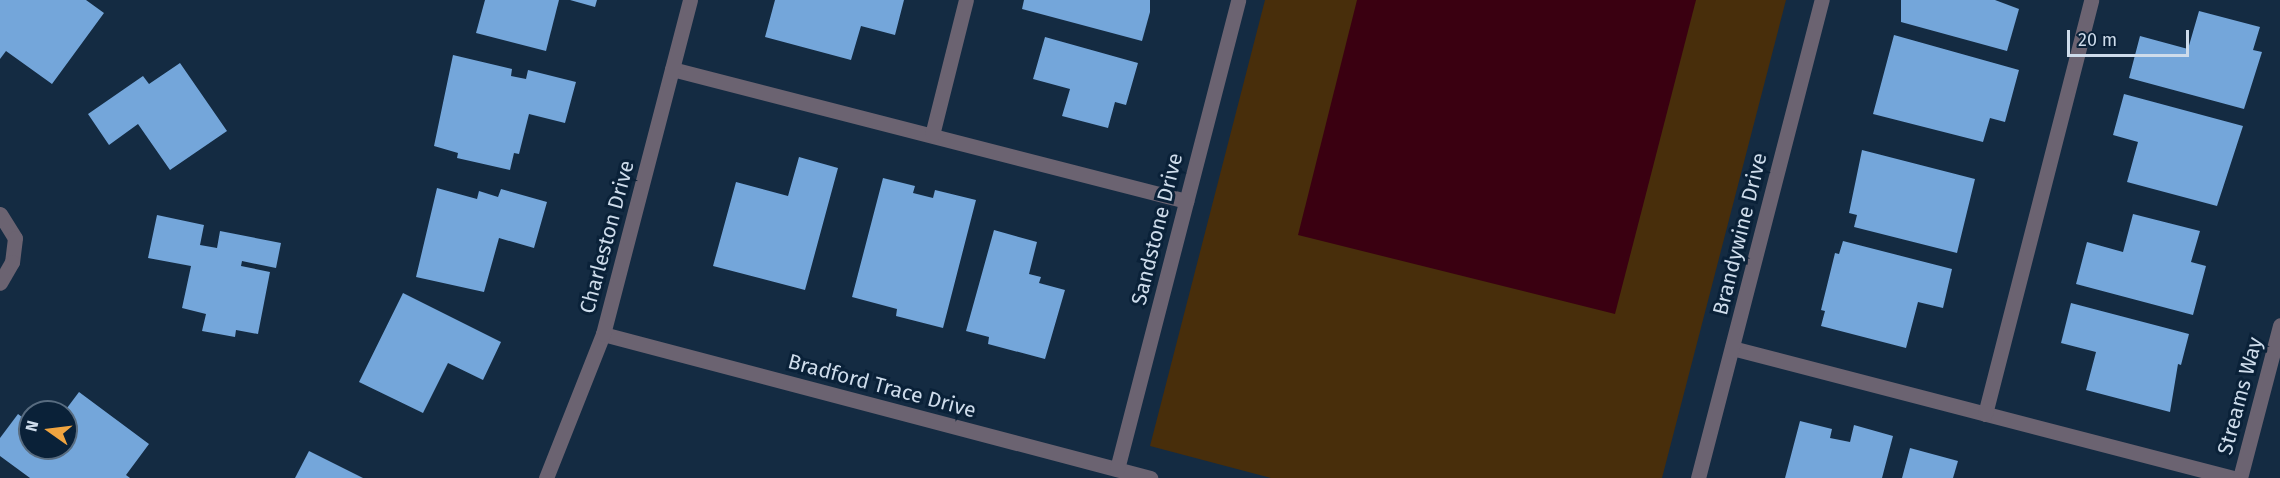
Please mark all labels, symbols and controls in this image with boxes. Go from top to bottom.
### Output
scale bar [2070,18,2192,56]
text: 20 m [2078,29,2117,51]
street label: Sandstone Drive [1126,150,1188,308]
street label: Brandywine Drive [1708,150,1772,318]
street label: Charleston Drive [574,158,640,316]
street label: Streams Way [2212,334,2268,458]
street label: Bradford Trace Drive [785,349,979,423]
north arrow [18,400,78,460]
text: N [21,419,42,433]

